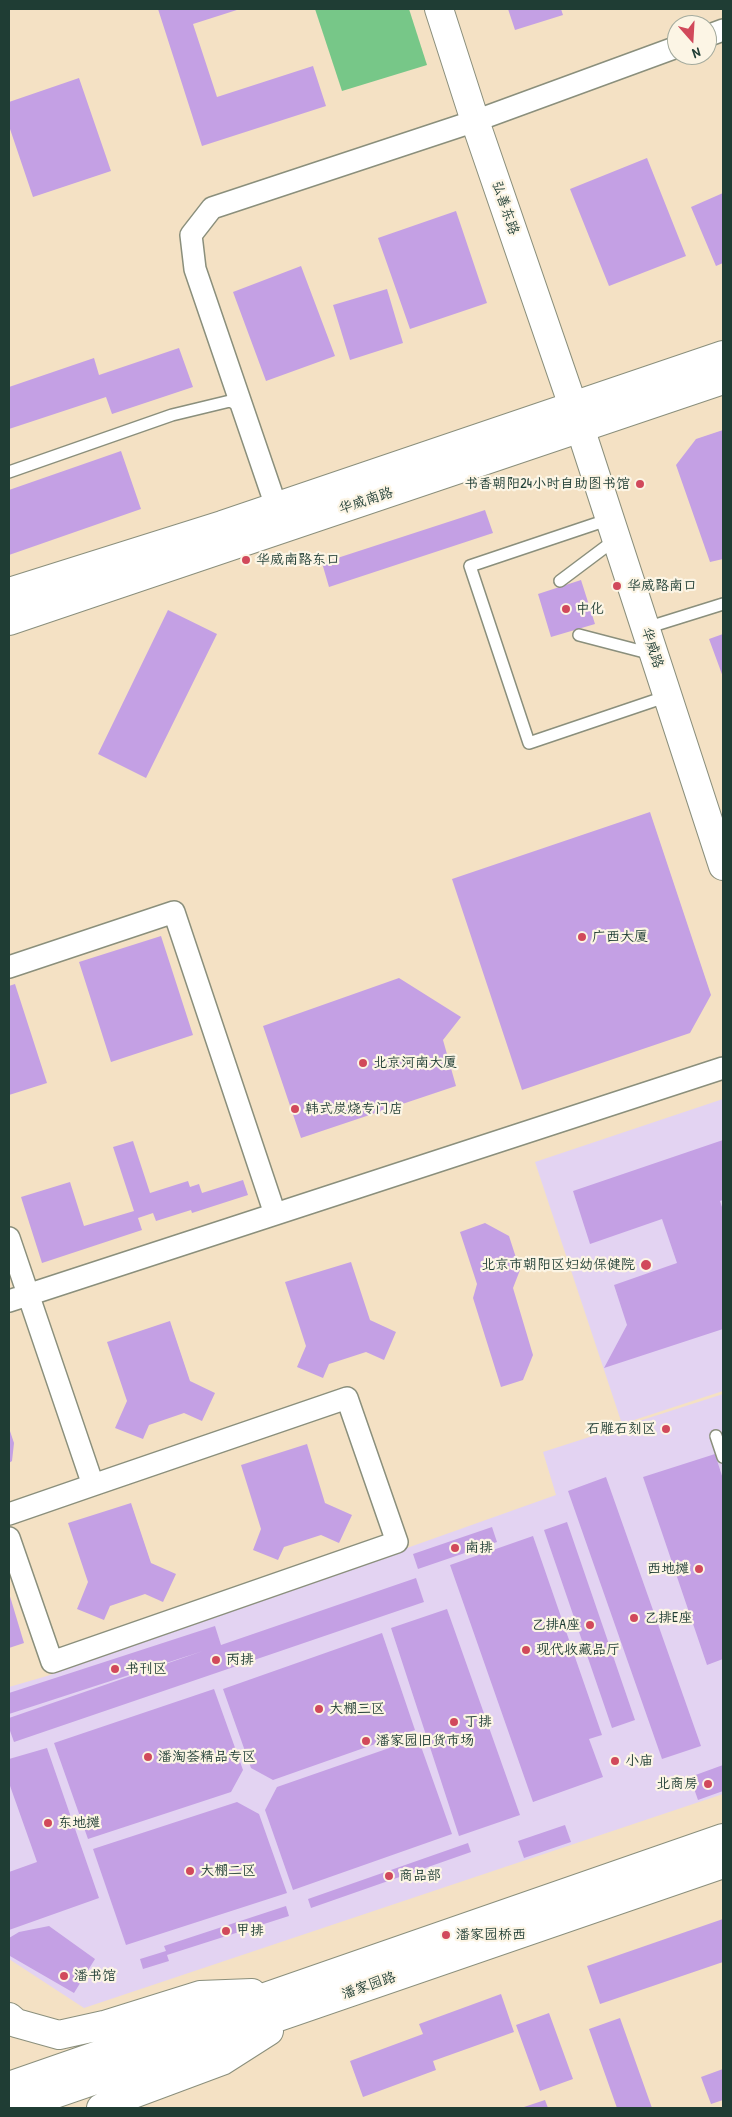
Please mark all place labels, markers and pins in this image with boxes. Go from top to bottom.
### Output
place label: 书香朝阳24小时自助图书馆 [464,476,630,492]
marker: 书香朝阳24小时自助图书馆 [634,478,646,490]
place label: 华威南路东口 [256,552,340,568]
marker: 华威南路东口 [240,554,252,566]
place label: 华威路南口 [627,578,697,594]
marker: 华威路南口 [611,580,623,592]
place label: 中化 [576,601,604,617]
marker: 中化 [560,603,572,615]
place label: 广西大厦 [592,929,648,945]
marker: 广西大厦 [576,931,588,943]
place label: 北京河南大厦 [373,1055,457,1071]
marker: 北京河南大厦 [357,1057,369,1069]
place label: 韩式炭烧专门店 [305,1101,403,1117]
marker: 韩式炭烧专门店 [289,1103,301,1115]
place label: 北京市朝阳区妇幼保健院 [481,1257,635,1273]
marker: 北京市朝阳区妇幼保健院 [639,1258,653,1272]
place label: 石雕石刻区 [586,1421,656,1437]
marker: 石雕石刻区 [660,1423,672,1435]
place label: 南排 [465,1540,493,1556]
marker: 南排 [449,1542,461,1554]
place label: 西地摊 [647,1561,689,1577]
marker: 西地摊 [693,1563,705,1575]
place label: 乙排E座 [644,1610,692,1626]
marker: 乙排E座 [628,1612,640,1624]
place label: 乙排A座 [531,1617,580,1633]
marker: 乙排A座 [584,1619,596,1631]
place label: 现代收藏品厅 [536,1642,620,1658]
marker: 现代收藏品厅 [520,1644,532,1656]
place label: 丙排 [226,1652,254,1668]
marker: 丙排 [210,1654,222,1666]
place label: 书刊区 [125,1661,167,1677]
marker: 书刊区 [109,1663,121,1675]
place label: 大棚三区 [329,1701,385,1717]
marker: 大棚三区 [313,1703,325,1715]
place label: 丁排 [464,1714,492,1730]
marker: 丁排 [448,1716,460,1728]
place label: 潘家园旧货市场 [376,1733,474,1749]
marker: 潘家园旧货市场 [360,1735,372,1747]
place label: 潘淘荟精品专区 [158,1749,256,1765]
marker: 潘淘荟精品专区 [142,1751,154,1763]
place label: 小庙 [625,1753,653,1769]
marker: 小庙 [609,1755,621,1767]
place label: 北商房 [656,1776,698,1792]
marker: 北商房 [702,1778,714,1790]
place label: 东地摊 [58,1815,100,1831]
marker: 东地摊 [42,1817,54,1829]
place label: 大棚二区 [200,1863,256,1879]
marker: 大棚二区 [184,1865,196,1877]
place label: 商品部 [399,1868,441,1884]
marker: 商品部 [383,1870,395,1882]
place label: 甲排 [236,1923,264,1939]
marker: 甲排 [220,1925,232,1937]
place label: 潘家园桥西 [456,1927,526,1943]
marker: 潘家园桥西 [440,1929,452,1941]
place label: 潘书馆 [74,1968,116,1984]
marker: 潘书馆 [58,1970,70,1982]

